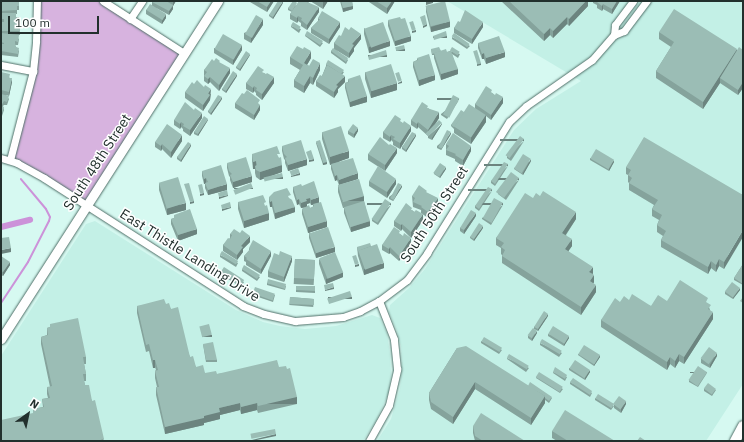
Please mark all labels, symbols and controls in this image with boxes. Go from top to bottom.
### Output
scale bar [10,8,101,34]
text: 100 m [15,15,50,30]
street label: South 48th Street [60,111,134,213]
street label: South 50th Street [397,163,471,265]
street label: East Thistle Landing Drive [117,205,263,305]
north arrow [8,394,48,434]
text: N [27,396,42,412]

